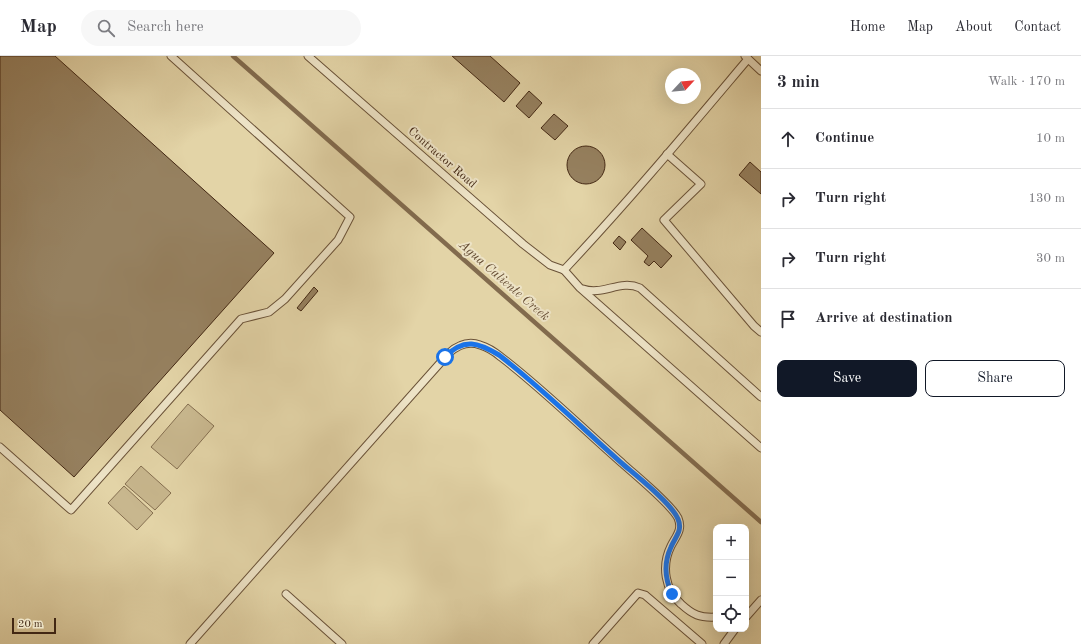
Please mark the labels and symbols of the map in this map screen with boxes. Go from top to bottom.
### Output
north arrow [665,68,701,104]
street label: Contractor Road [406,125,478,191]
water label: Agua Caliente Creek [456,238,552,324]
route start [436,348,454,366]
route end [663,585,681,603]
scale bar [12,616,56,635]

